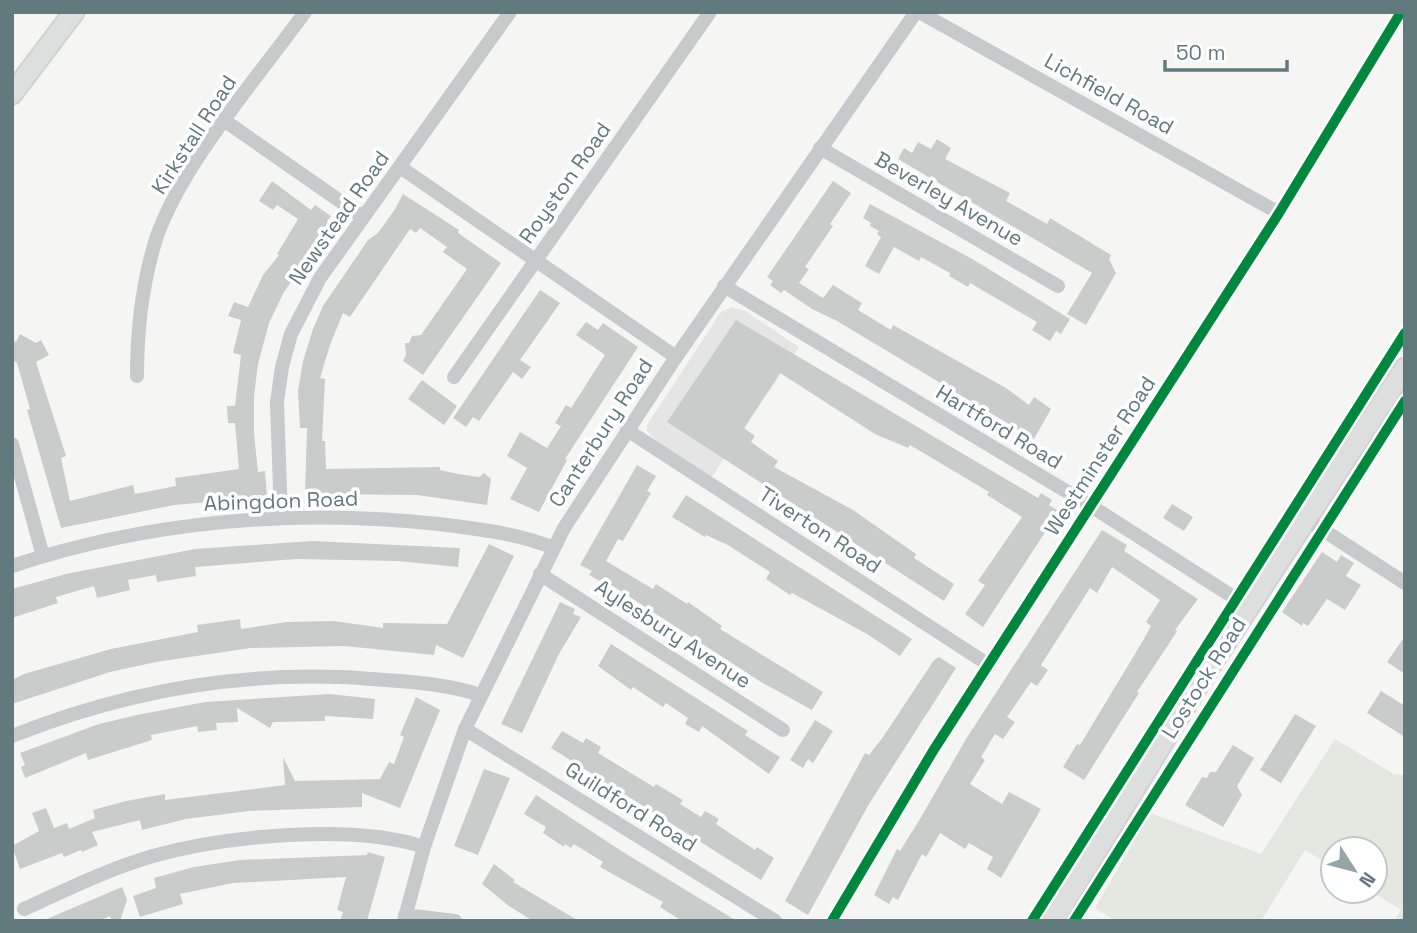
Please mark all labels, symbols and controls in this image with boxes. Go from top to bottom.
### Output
scale bar [1165,28,1288,72]
text: 50 m [1176,39,1226,66]
street label: Lichfield Road [1040,47,1179,140]
street label: Kirkstall Road [145,70,242,199]
street label: Royston Road [513,117,616,249]
street label: Newstead Road [282,145,395,290]
street label: Beverley Avenue [870,145,1028,252]
street label: Canterbury Road [542,353,659,512]
street label: Westminster Road [1038,371,1161,540]
street label: Hartford Road [931,378,1067,475]
street label: Tiverton Road [754,480,887,579]
street label: Abingdon Road [203,484,359,517]
street label: Aylesbury Avenue [590,573,757,694]
street label: Lostock Road [1155,612,1252,744]
street label: Guildford Road [560,755,702,858]
north arrow [1319,835,1389,905]
text: N [1353,867,1381,892]

